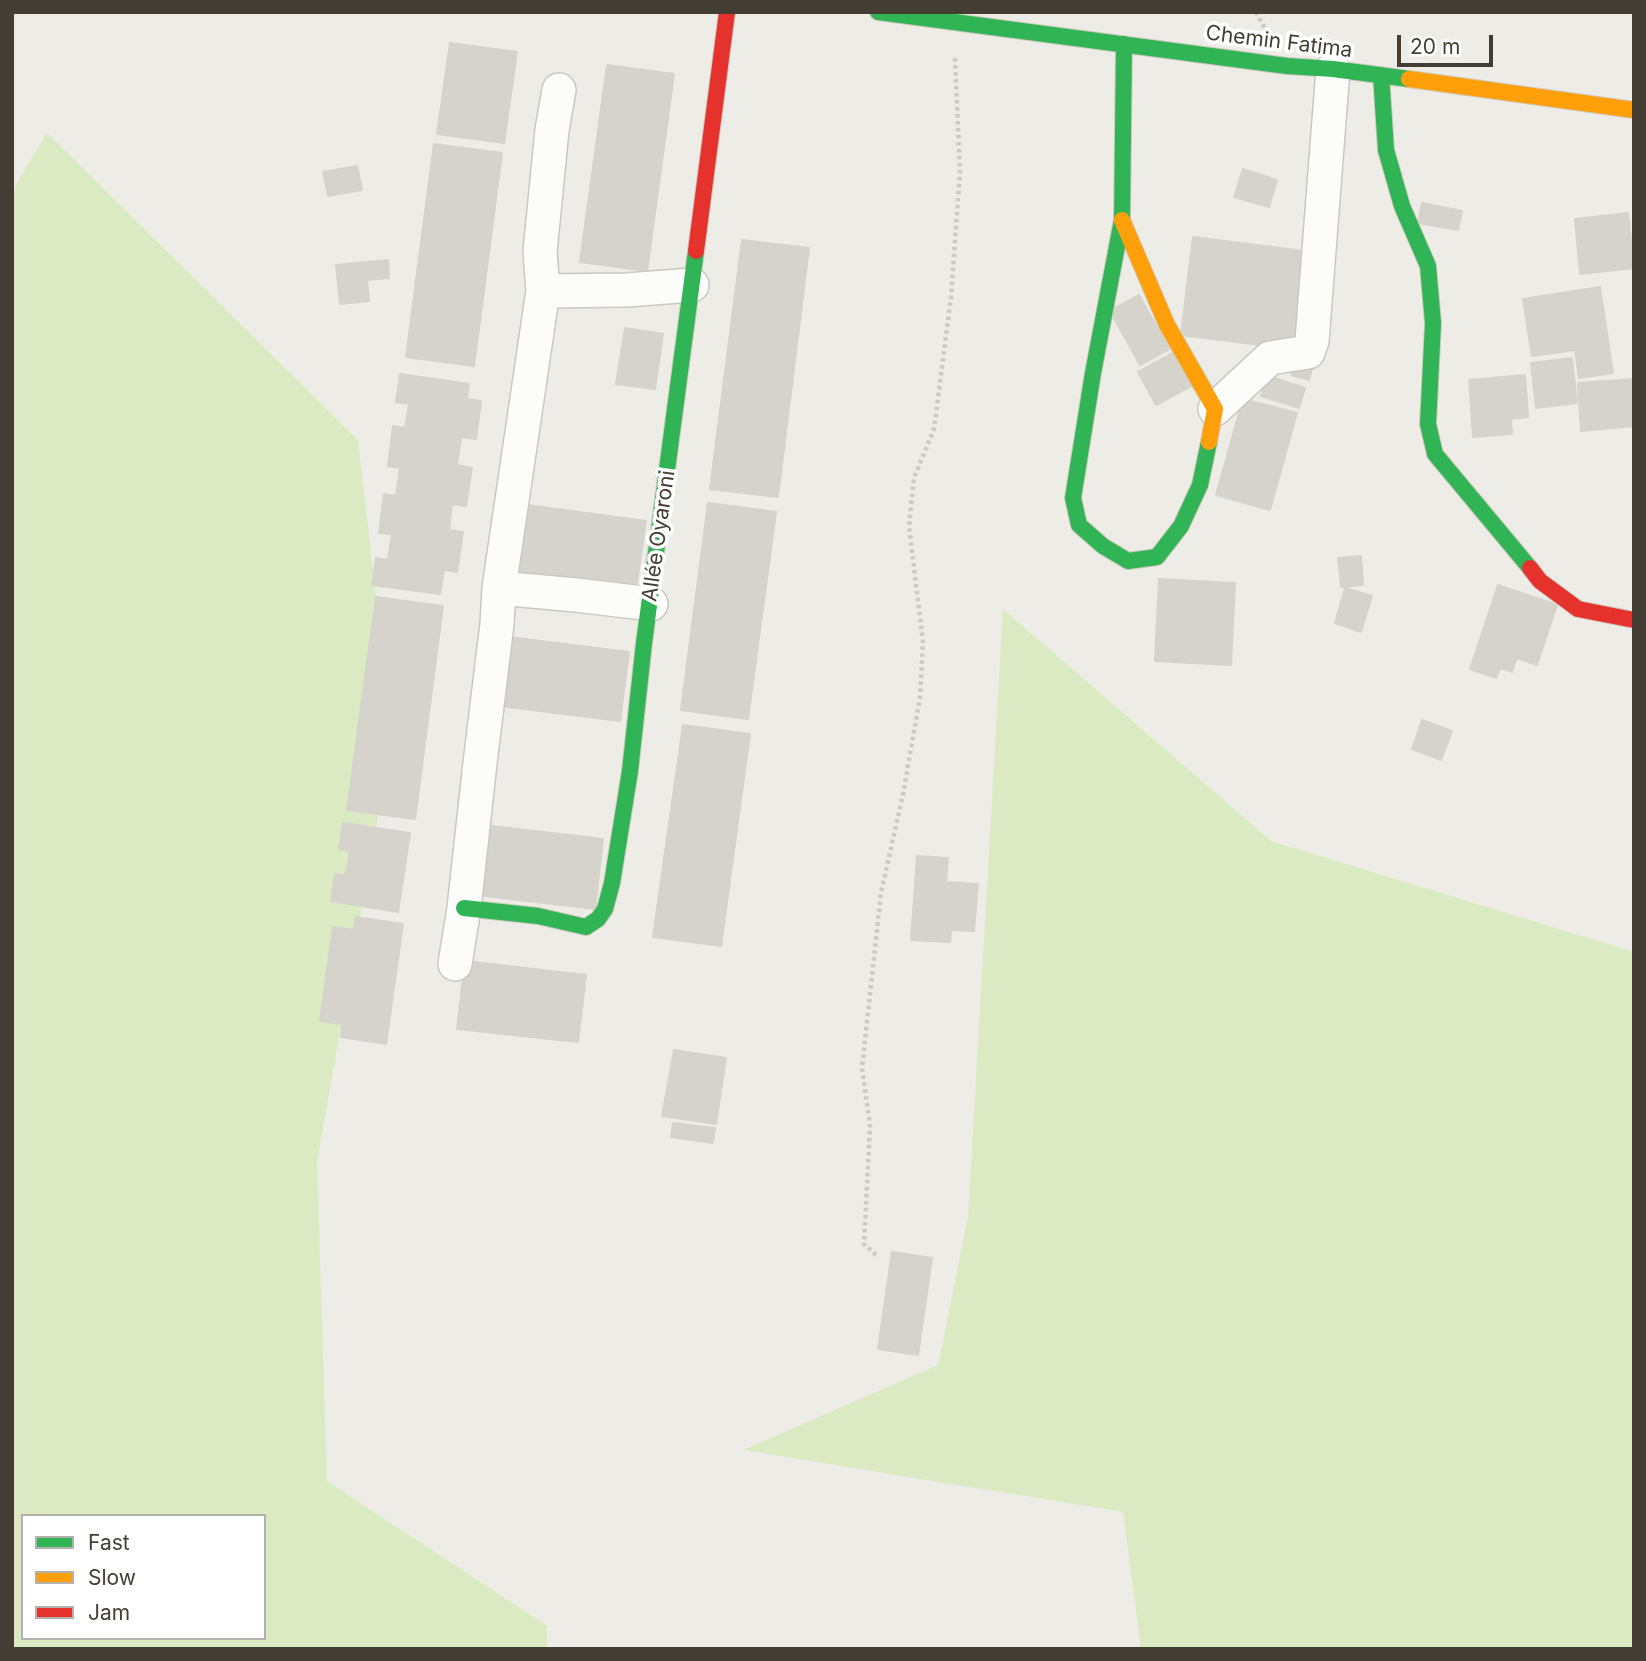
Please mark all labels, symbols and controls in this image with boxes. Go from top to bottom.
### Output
street label: Chemin Fatima [1204,20,1354,64]
scale bar [1401,21,1497,65]
text: 20 m [1410,34,1460,59]
street label: Allée Oyaroni [637,469,681,603]
legend [21,1514,266,1640]
text: Fast [88,1530,130,1555]
text: Slow [88,1565,136,1590]
text: Jam [88,1600,130,1625]

